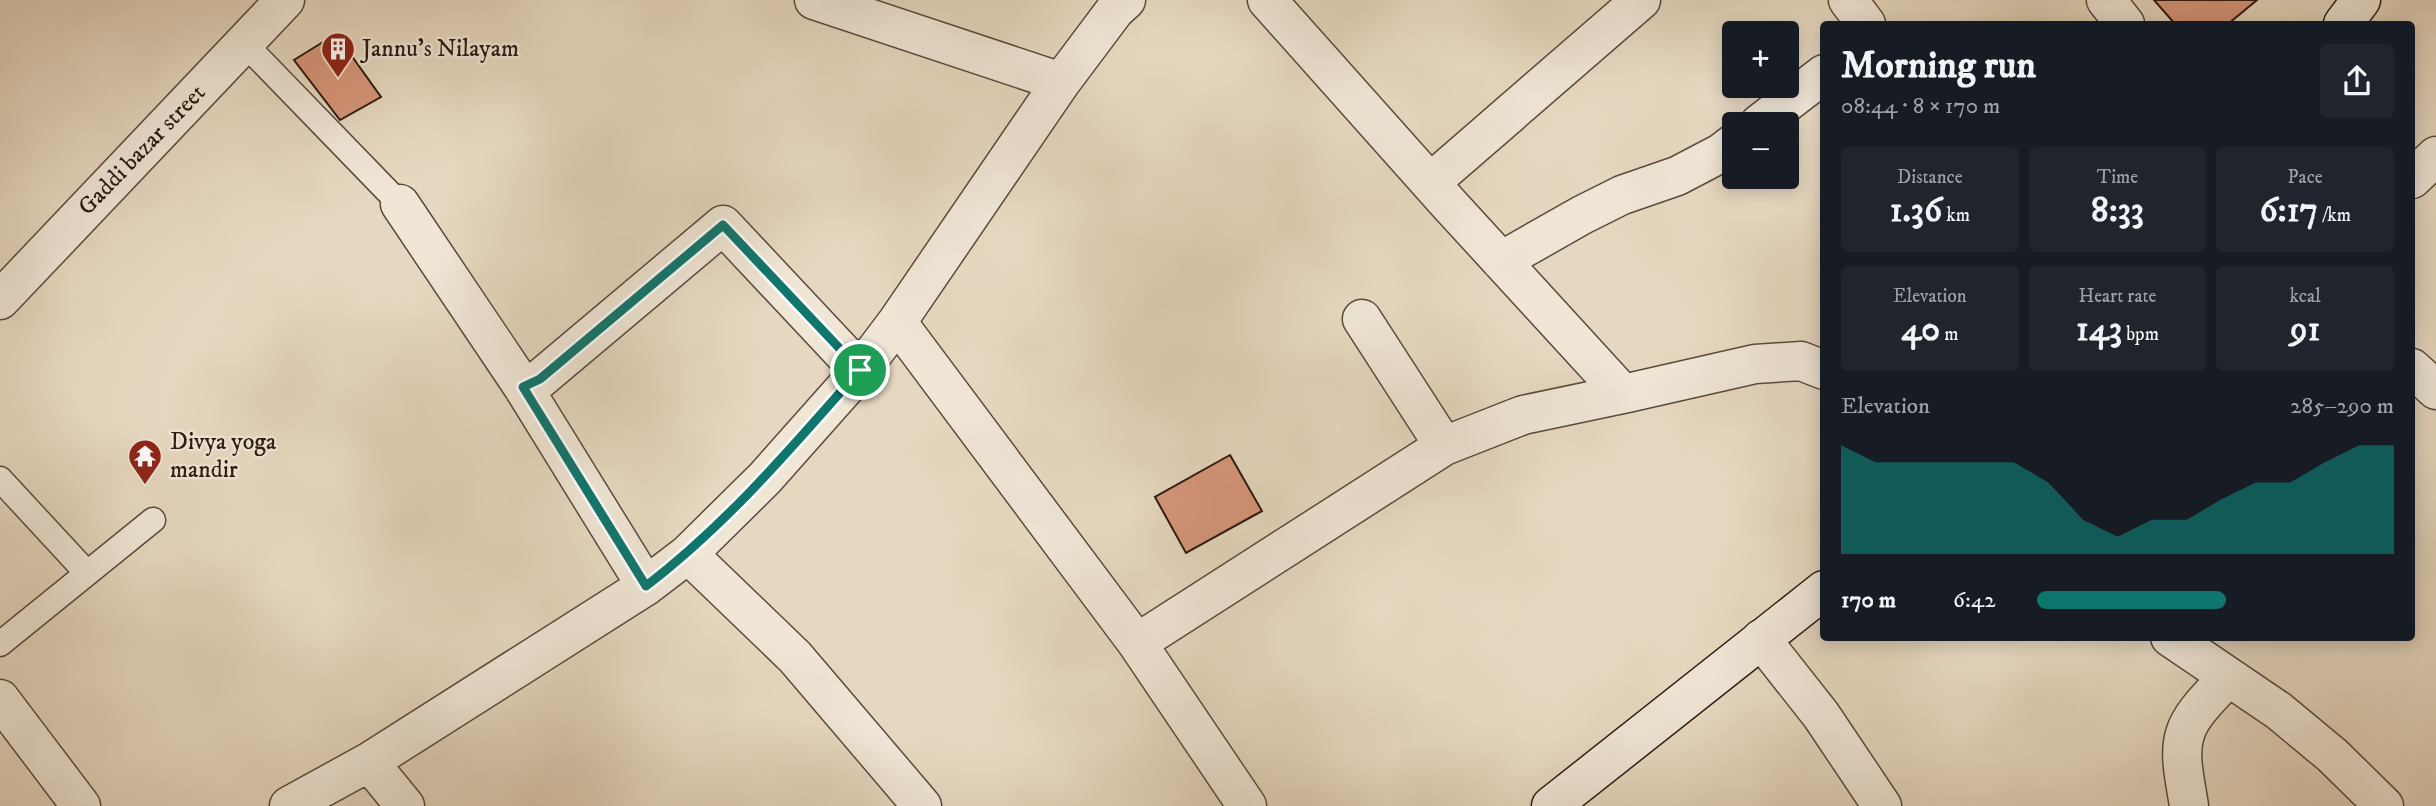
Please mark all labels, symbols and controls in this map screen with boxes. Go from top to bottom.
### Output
map controls [1722,21,1799,189]
button: + [1722,21,1799,98]
building icon: Jannu's Nilayam [319,30,357,79]
place label: Jannu's Nilayam [360,34,519,64]
text: Morning run [1841,42,2036,90]
button: share [2320,44,2394,118]
street label: Gaddi bazar street [72,78,212,222]
text: 08:44 · 8 × 170 m [1841,92,2000,121]
button: − [1722,112,1799,189]
text: Distance [1897,166,1963,189]
text: Time [2097,166,2138,189]
text: Pace [2288,166,2323,189]
text: 1.36 [1890,189,1942,233]
text: 8:33 [2091,189,2144,233]
text: 6:17 [2259,189,2318,233]
text: km [1942,204,1970,227]
text: /km [2318,204,2351,227]
text: Elevation [1893,285,1967,308]
text: Heart rate [2079,285,2156,308]
text: kcal [2290,285,2321,308]
text: 40 [1901,308,1940,352]
text: 143 [2076,308,2122,352]
text: 91 [2290,308,2320,352]
text: m [1940,323,1959,346]
text: bpm [2122,323,2159,346]
pin [830,340,890,400]
icon: arrive [841,351,879,389]
text: Elevation [1841,392,1930,421]
text: 285–290 m [2290,392,2394,421]
place label: Divya yoga mandir [170,427,277,485]
temple icon: Divya yoga mandir [126,437,164,486]
text: 170 m [1841,586,1896,615]
text: 6:42 [1953,586,1996,615]

